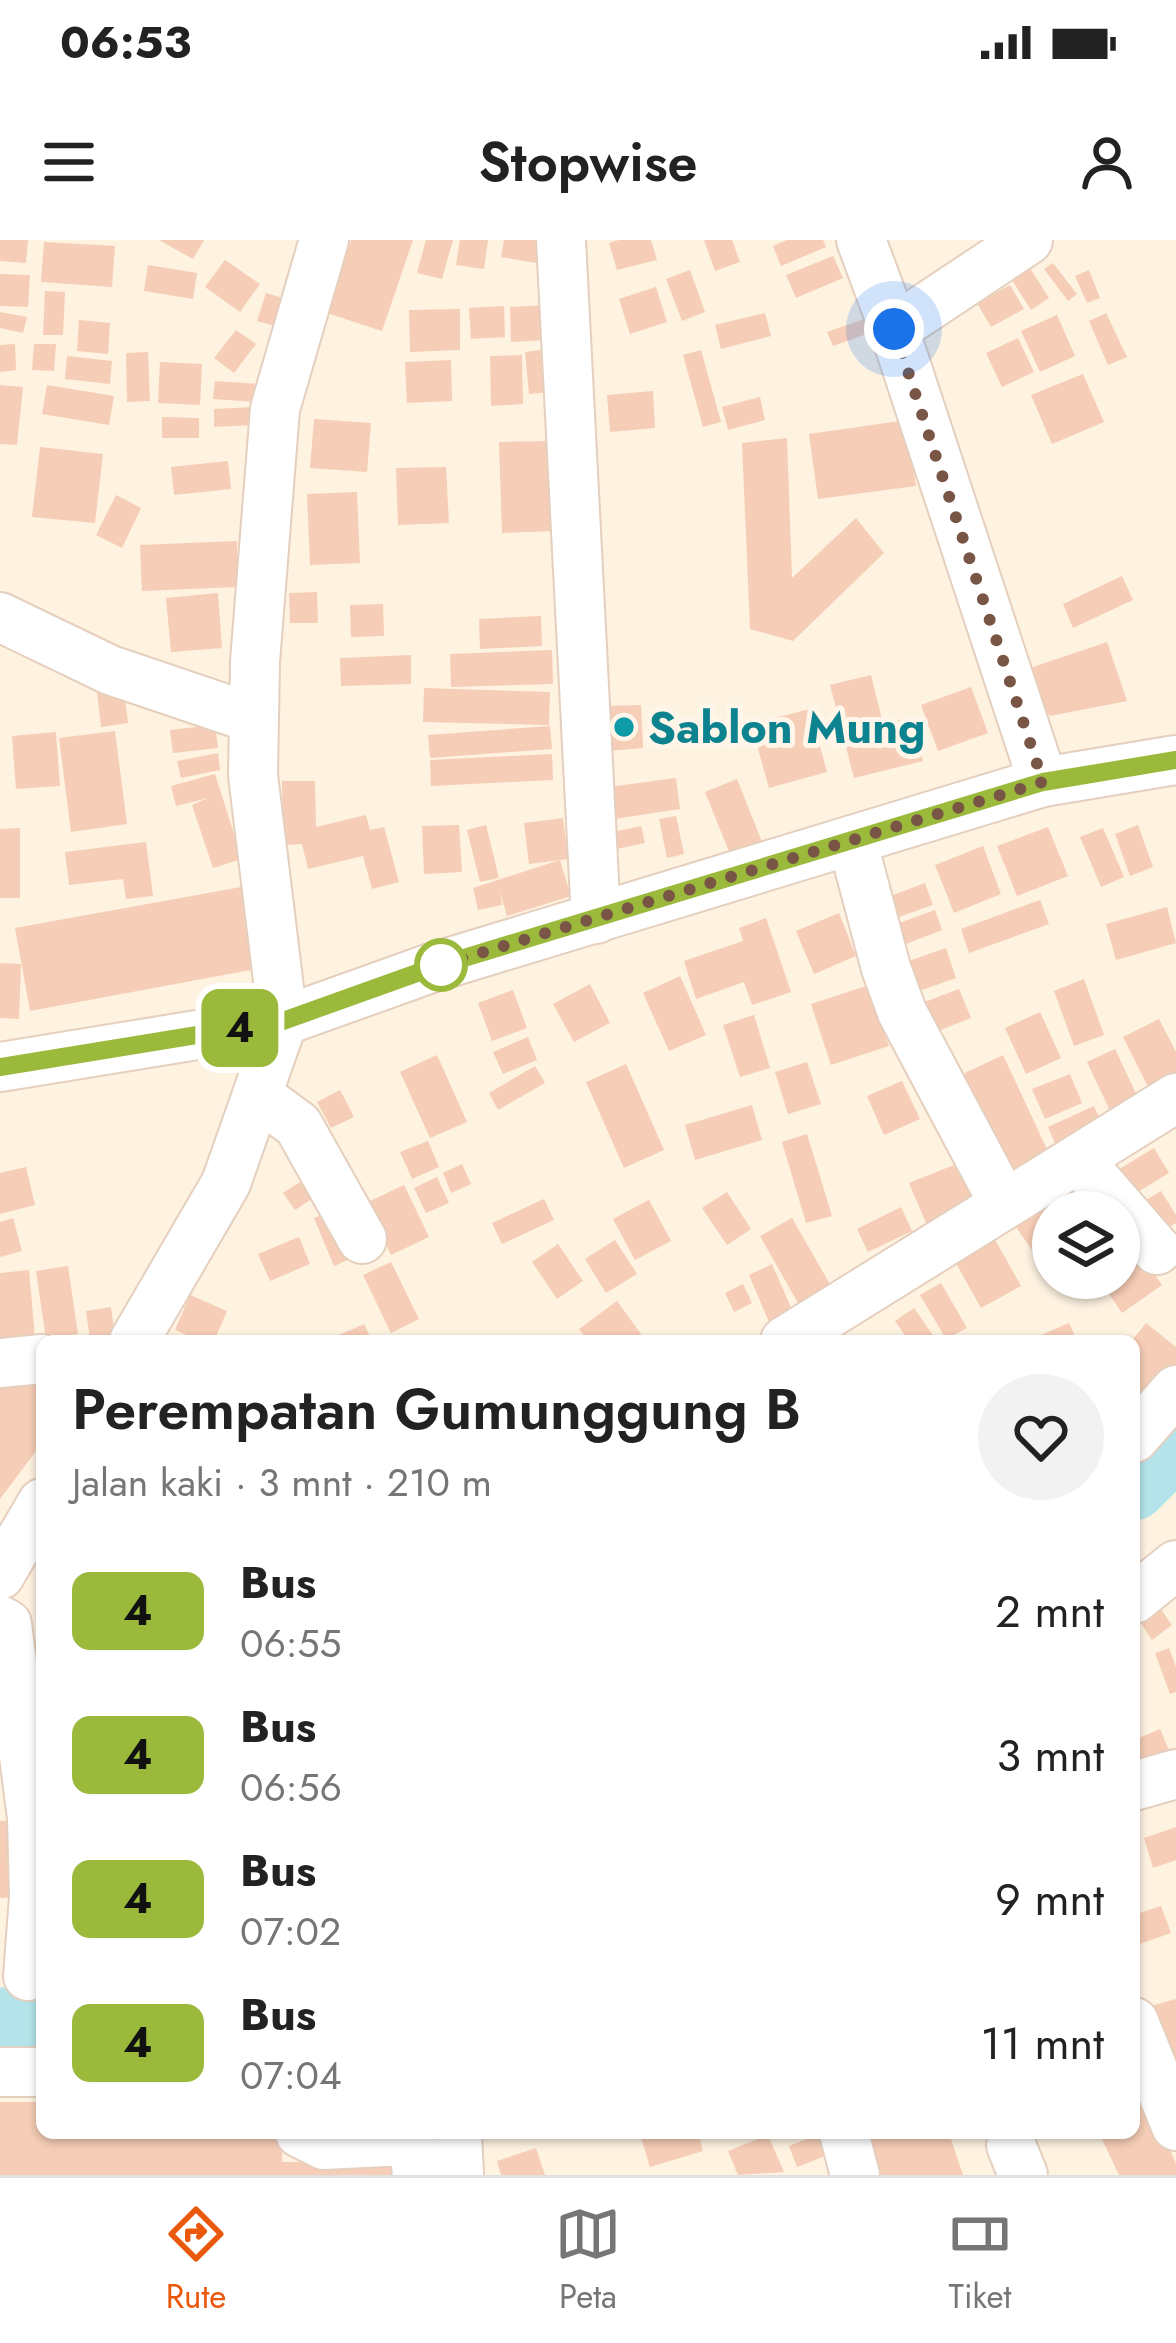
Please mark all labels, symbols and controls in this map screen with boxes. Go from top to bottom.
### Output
text: 06:53 [60,10,191,75]
text: Stopwise [478,123,698,201]
icon: menu [36,129,102,195]
icon: person [1074,129,1140,195]
your location [864,299,924,359]
place label: Sablon Mung [648,695,926,760]
marker: Sablon Mung [611,714,637,740]
unlabelled marker [416,940,466,990]
line badge: 4 [201,989,279,1067]
text: 4 [225,997,255,1058]
map controls [1032,1191,1140,1299]
button: layers [1032,1191,1140,1299]
text: Perempatan Gumunggung B [72,1368,801,1450]
button: heart [978,1374,1104,1500]
text: Jalan kaki · 3 mnt · 210 m [72,1454,492,1511]
text: Bus [240,1550,316,1615]
text: 2 mnt [995,1579,1104,1644]
text: 4 [123,1580,153,1641]
text: 06:55 [240,1615,342,1672]
text: Bus [240,1694,316,1759]
text: 3 mnt [996,1723,1104,1788]
text: 4 [123,1724,153,1785]
text: 06:56 [240,1759,342,1816]
text: Bus [240,1838,316,1903]
text: 9 mnt [995,1867,1104,1932]
text: 4 [123,1868,153,1929]
text: 07:02 [240,1903,341,1960]
text: Bus [240,1982,316,2047]
text: 11 mnt [980,2011,1104,2076]
text: 4 [123,2012,153,2073]
text: 07:04 [240,2047,342,2104]
tab: Rute [163,2201,229,2320]
tab: Peta [555,2201,621,2320]
tab: Tiket [947,2201,1013,2320]

